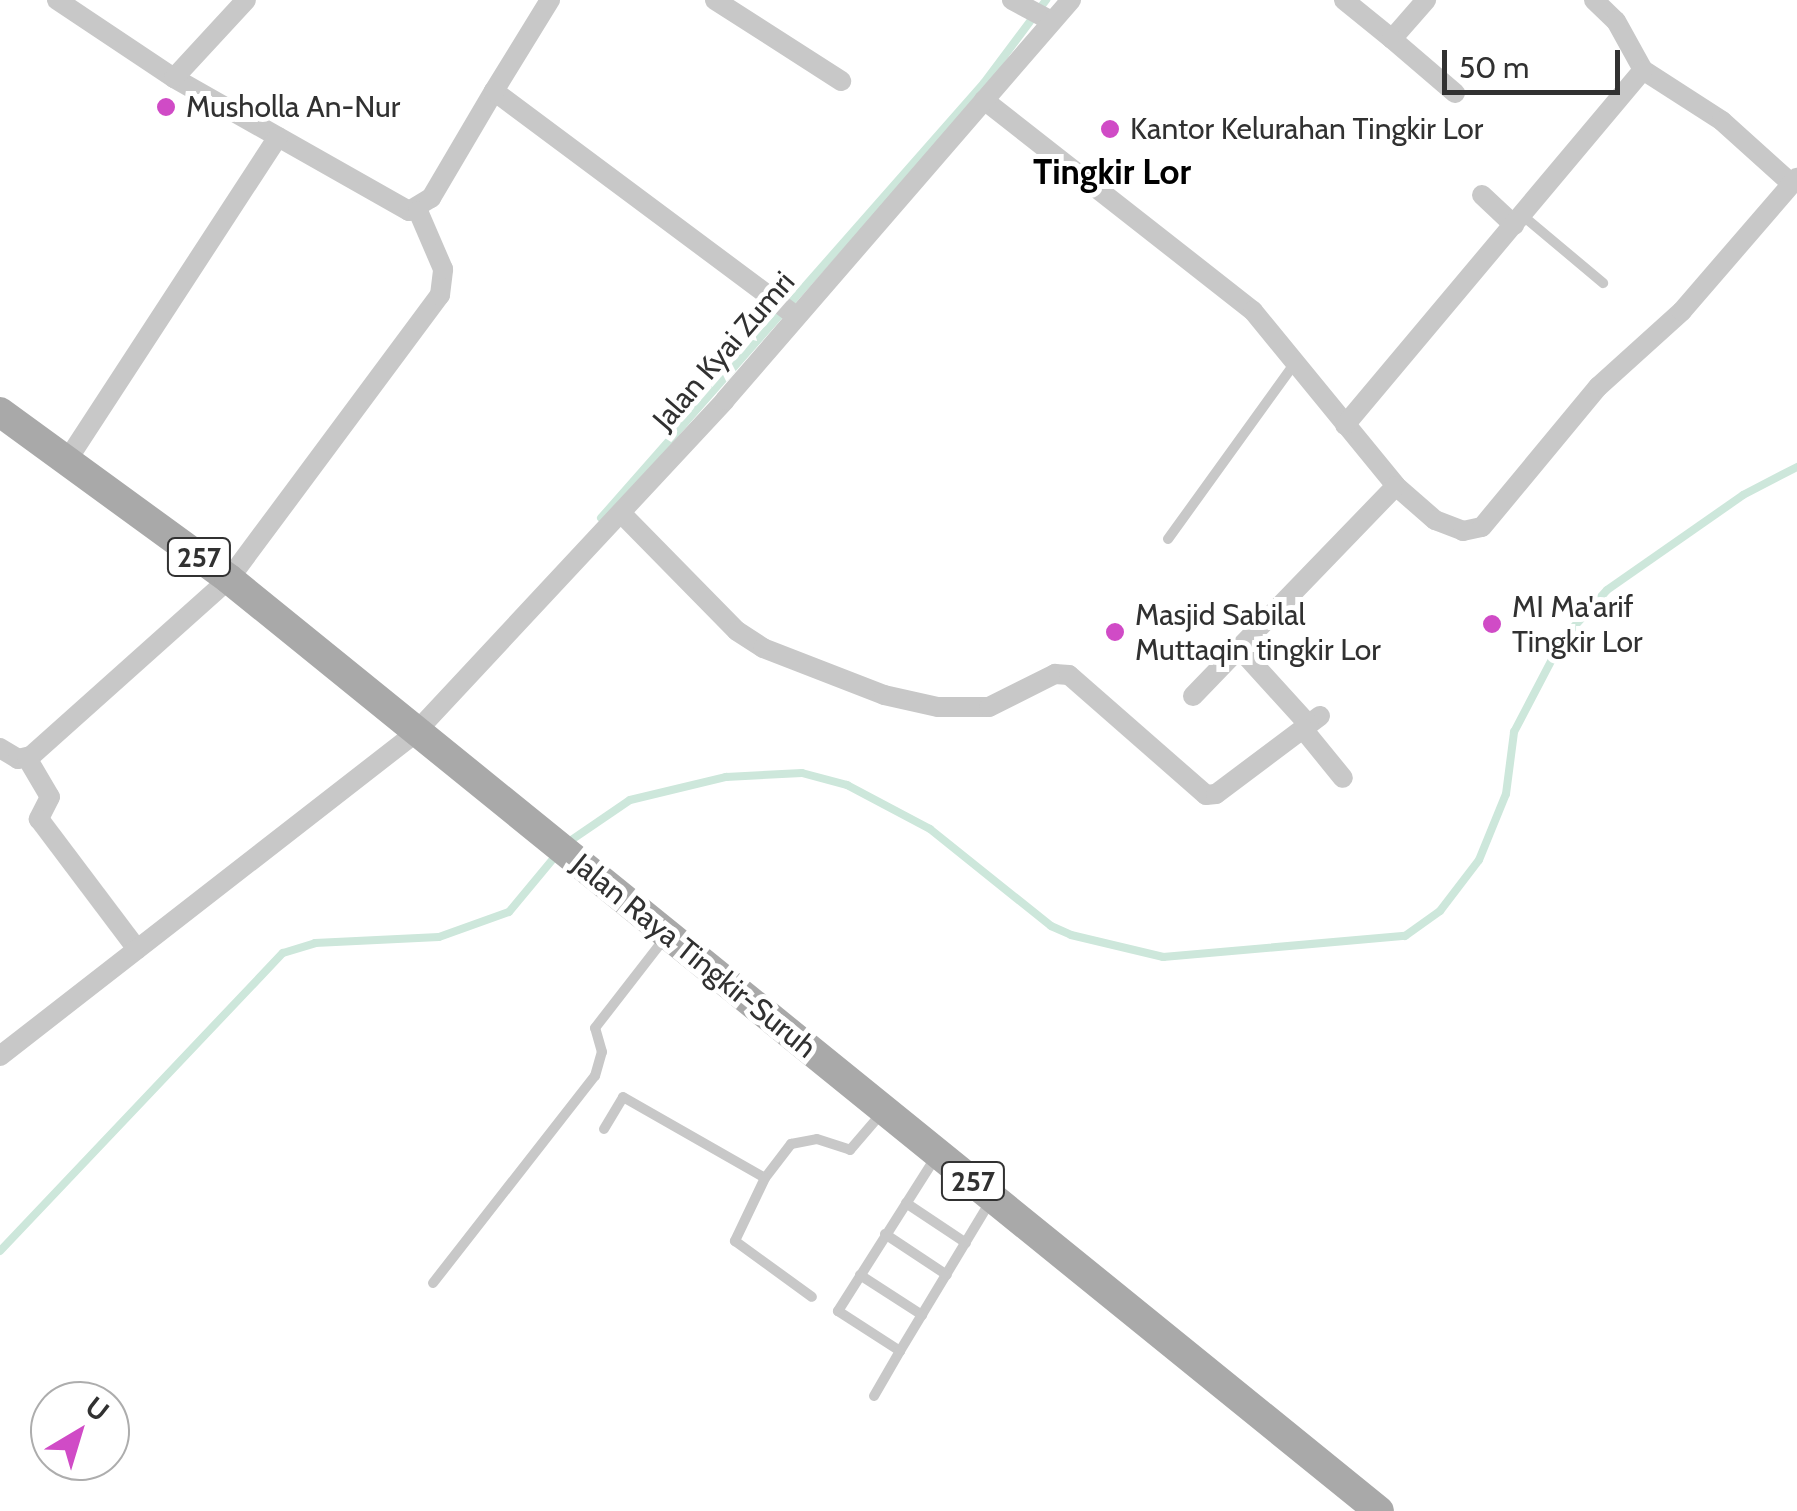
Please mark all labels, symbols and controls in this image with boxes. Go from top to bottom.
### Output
scale bar [1447,30,1624,92]
text: 50 m [1459,49,1529,86]
place label: Musholla An-Nur [186,89,400,125]
marker: Musholla An-Nur [155,96,177,118]
place label: Kantor Kelurahan Tingkir Lor [1130,111,1483,147]
marker: Kantor Kelurahan Tingkir Lor [1099,118,1121,140]
district label: Tingkir Lor [1033,151,1191,193]
street label: Jalan Kyai Zumri [646,265,802,437]
road number: 257 [166,534,232,580]
place label: MI Ma'arif Tingkir Lor [1512,589,1643,660]
place label: Masjid Sabilal Muttaqin tingkir Lor [1135,597,1381,668]
marker: MI Ma'arif Tingkir Lor [1481,613,1503,635]
marker: Masjid Sabilal Muttaqin tingkir Lor [1104,621,1126,643]
street label: Jalan Raya Tingkir-Suruh [565,846,823,1066]
road number: 257 [940,1158,1006,1204]
north arrow [30,1381,130,1481]
text: U [79,1389,116,1429]

